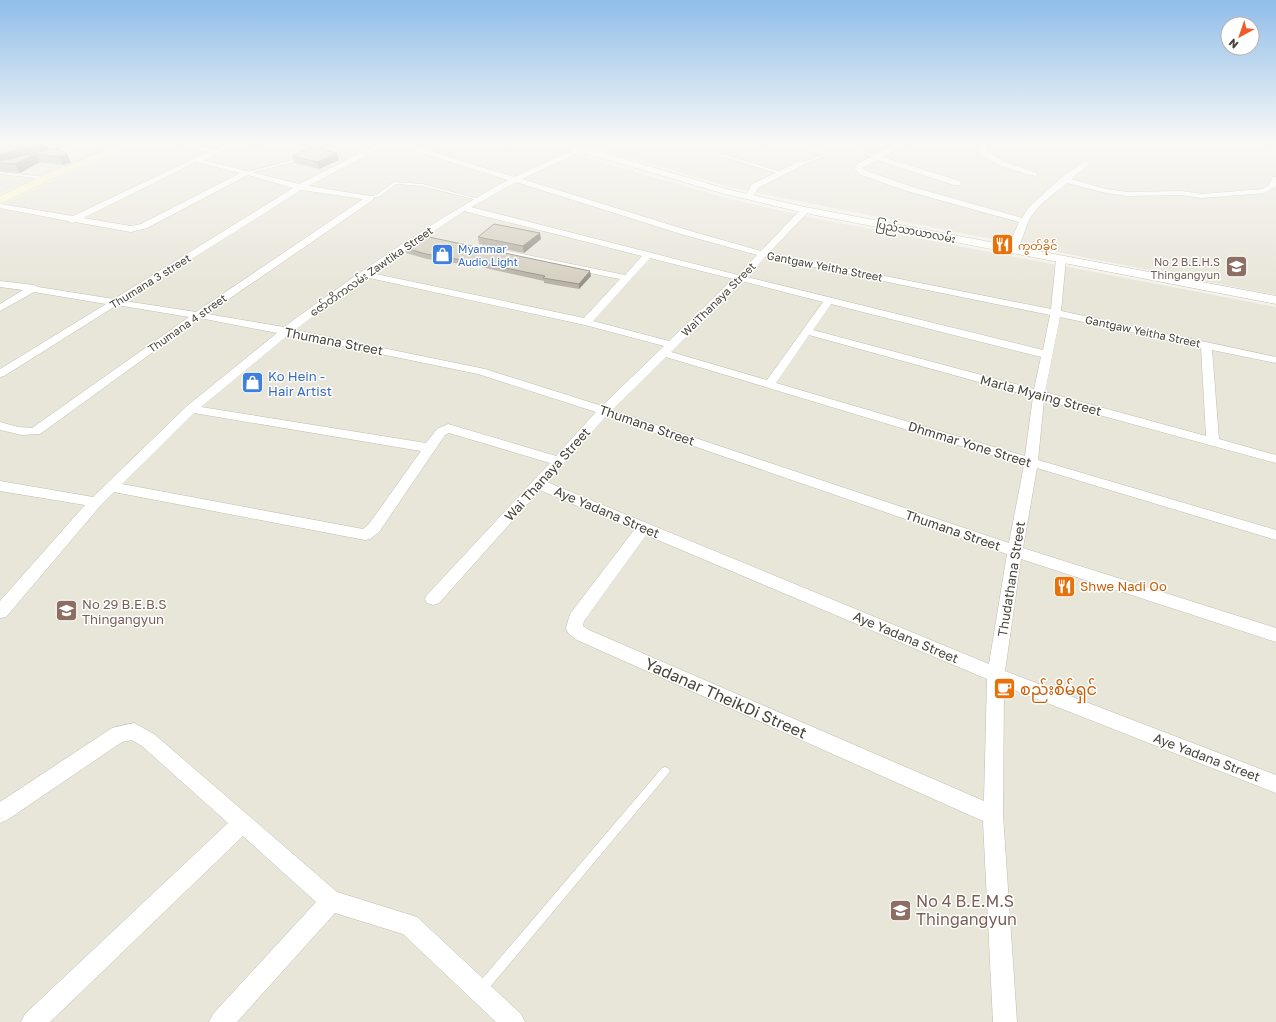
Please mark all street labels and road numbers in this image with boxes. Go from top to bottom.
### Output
street label: ပြည်သာယာလမ်း [875,217,957,248]
street label: ဇော်တိကလမ်း Zawtika Street [307,223,435,319]
street label: Gantgaw Yeitha Street [766,248,884,284]
street label: Thumana 3 street [107,251,193,311]
street label: WaiThanaya Street [678,259,758,339]
street label: Thumana 4 street [145,291,229,355]
street label: Gantgaw Yeitha Street [1084,312,1202,350]
street label: Thumana Street [283,324,385,358]
street label: Marla Myaing Street [979,371,1103,419]
street label: Thumana Street [597,401,697,449]
street label: Dhmmar Yone Street [906,418,1034,470]
street label: Wai Thanaya Street [501,424,593,524]
street label: Aye Yadana Street [552,483,662,541]
street label: Thumana Street [903,506,1003,554]
street label: Thudathana Street [994,520,1028,638]
street label: Aye Yadana Street [851,608,961,666]
street label: Yadanar TheikDi Street [642,653,810,743]
street label: Aye Yadana Street [1151,729,1263,785]

